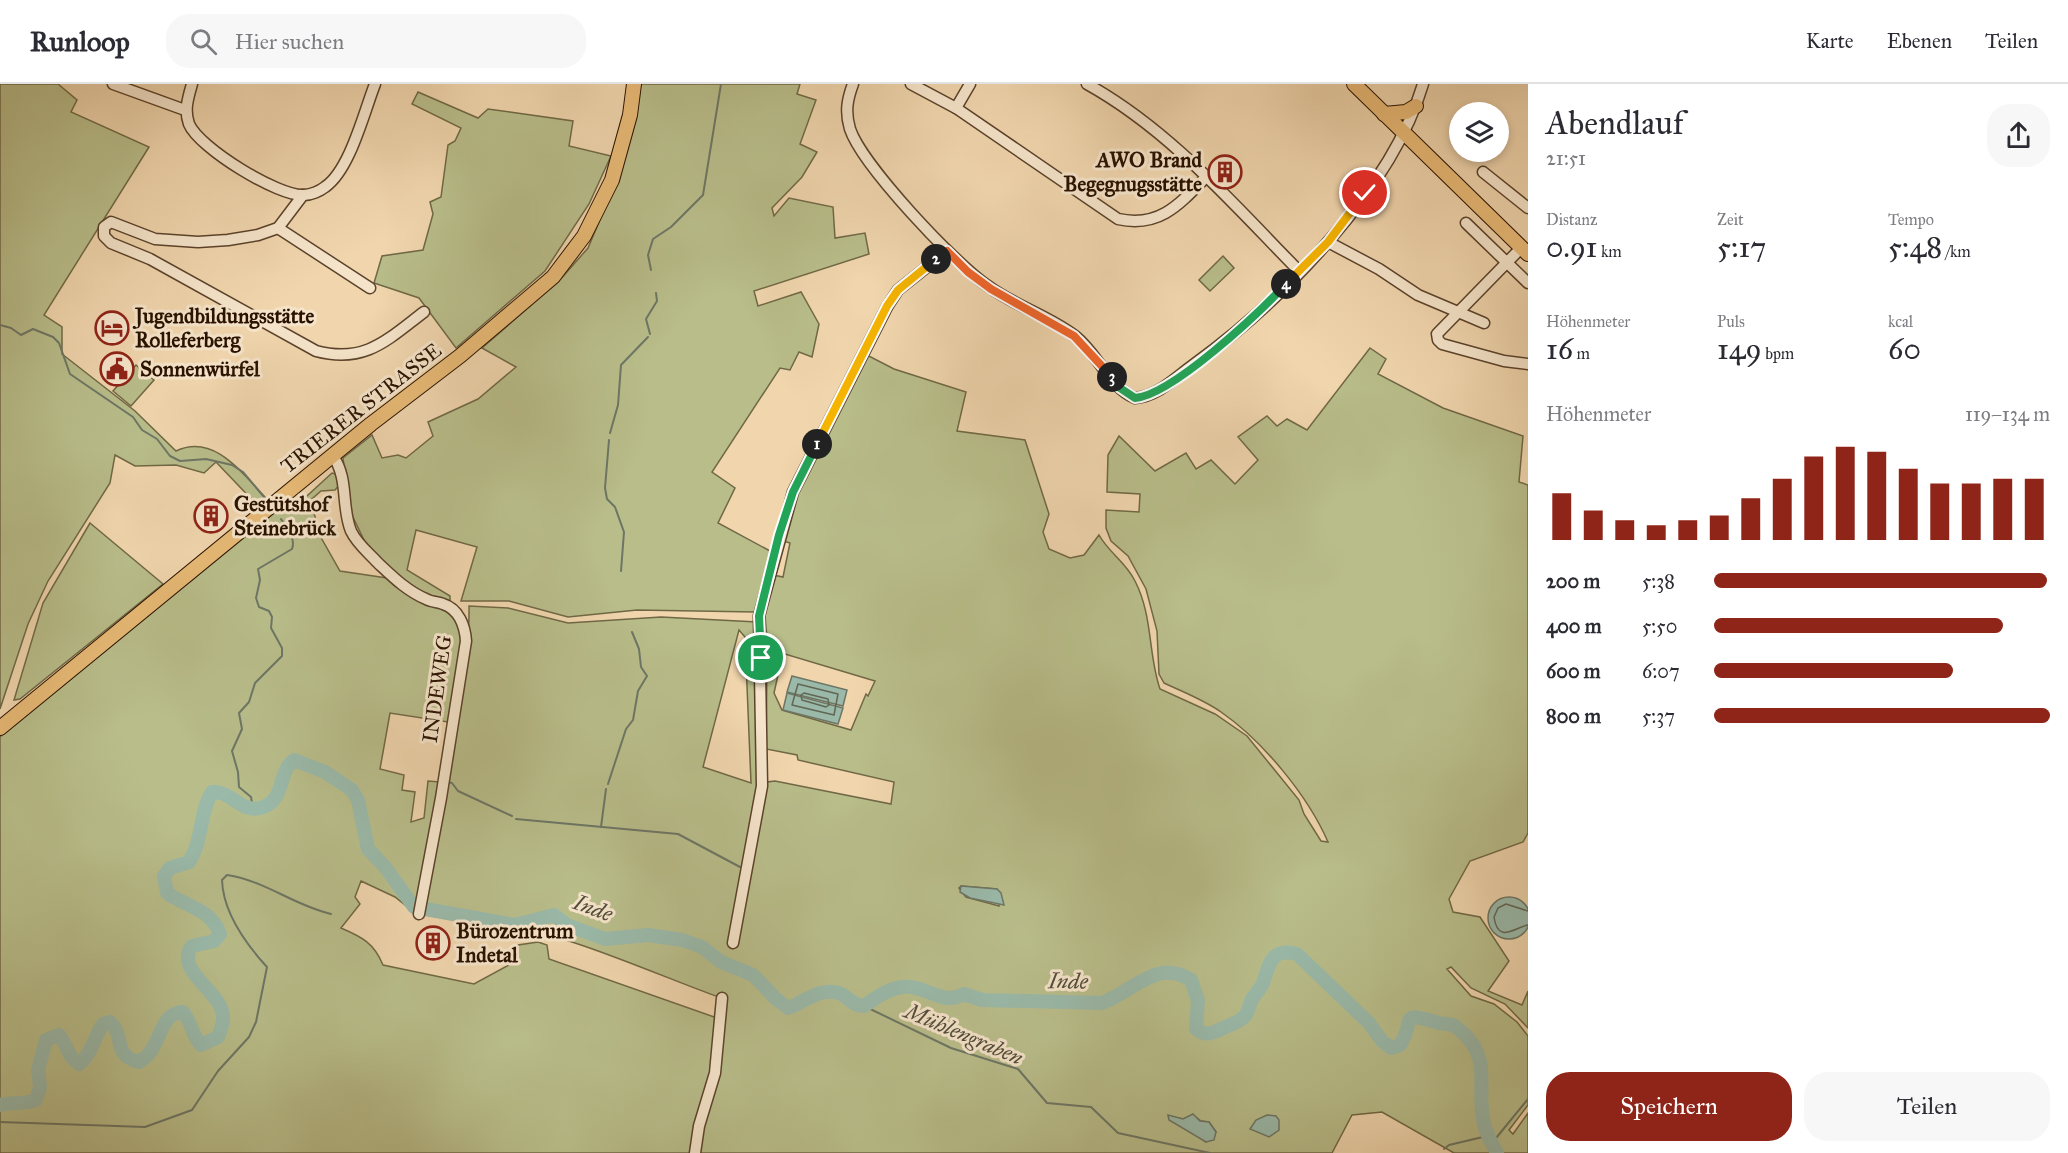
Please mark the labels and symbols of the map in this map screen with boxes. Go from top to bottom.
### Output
place label: AWO Brand Begegnugsstätte [1064,147,1202,197]
building icon: AWO Brand Begegnugsstätte [1207,154,1243,190]
pin [1339,167,1390,218]
pin: 2 [921,244,951,274]
pin: 4 [1271,269,1301,299]
place label: Jugendbildungsstätte Rolleferberg [132,303,315,353]
hotel icon: Jugendbildungsstätte Rolleferberg [94,310,130,346]
street label: TRIERER STRASSE [275,337,447,479]
public building icon: Sonnenwürfel [99,351,135,387]
place label: Sonnenwürfel [140,356,261,382]
pin: 3 [1097,362,1127,392]
pin: 1 [802,429,832,459]
place label: Gestütshof Steinebrück [234,491,337,541]
building icon: Gestütshof Steinebrück [193,498,229,534]
pin [735,632,786,683]
street label: INDEWEG [417,634,457,744]
water label: Inde [569,888,617,928]
place label: Bürozentrum Indetal [456,918,574,968]
building icon: Bürozentrum Indetal [415,925,451,961]
water label: Inde [1047,967,1089,995]
water label: Mühlengraben [899,996,1028,1071]

